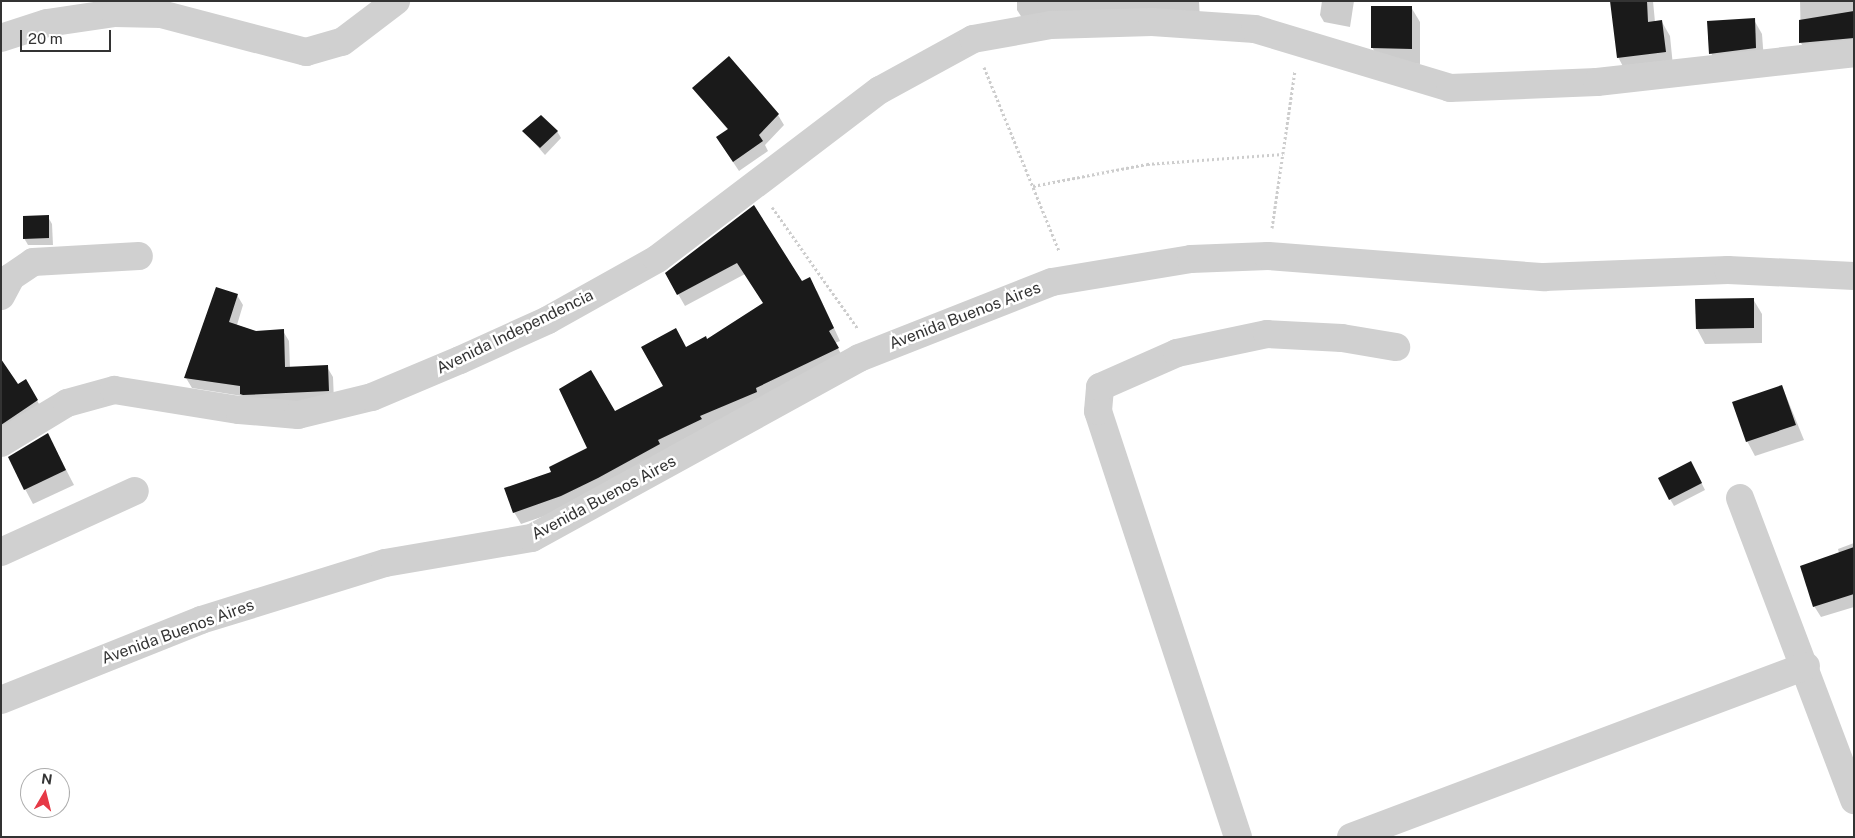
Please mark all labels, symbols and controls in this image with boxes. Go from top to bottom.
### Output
scale bar [22,20,114,52]
text: 20 m [28,30,63,47]
street label: Avenida Buenos Aires [887,278,1043,354]
street label: Avenida Independencia [433,286,597,378]
street label: Avenida Buenos Aires [529,452,679,544]
street label: Avenida Buenos Aires [99,595,257,669]
north arrow [20,768,70,818]
text: N [40,770,53,788]

